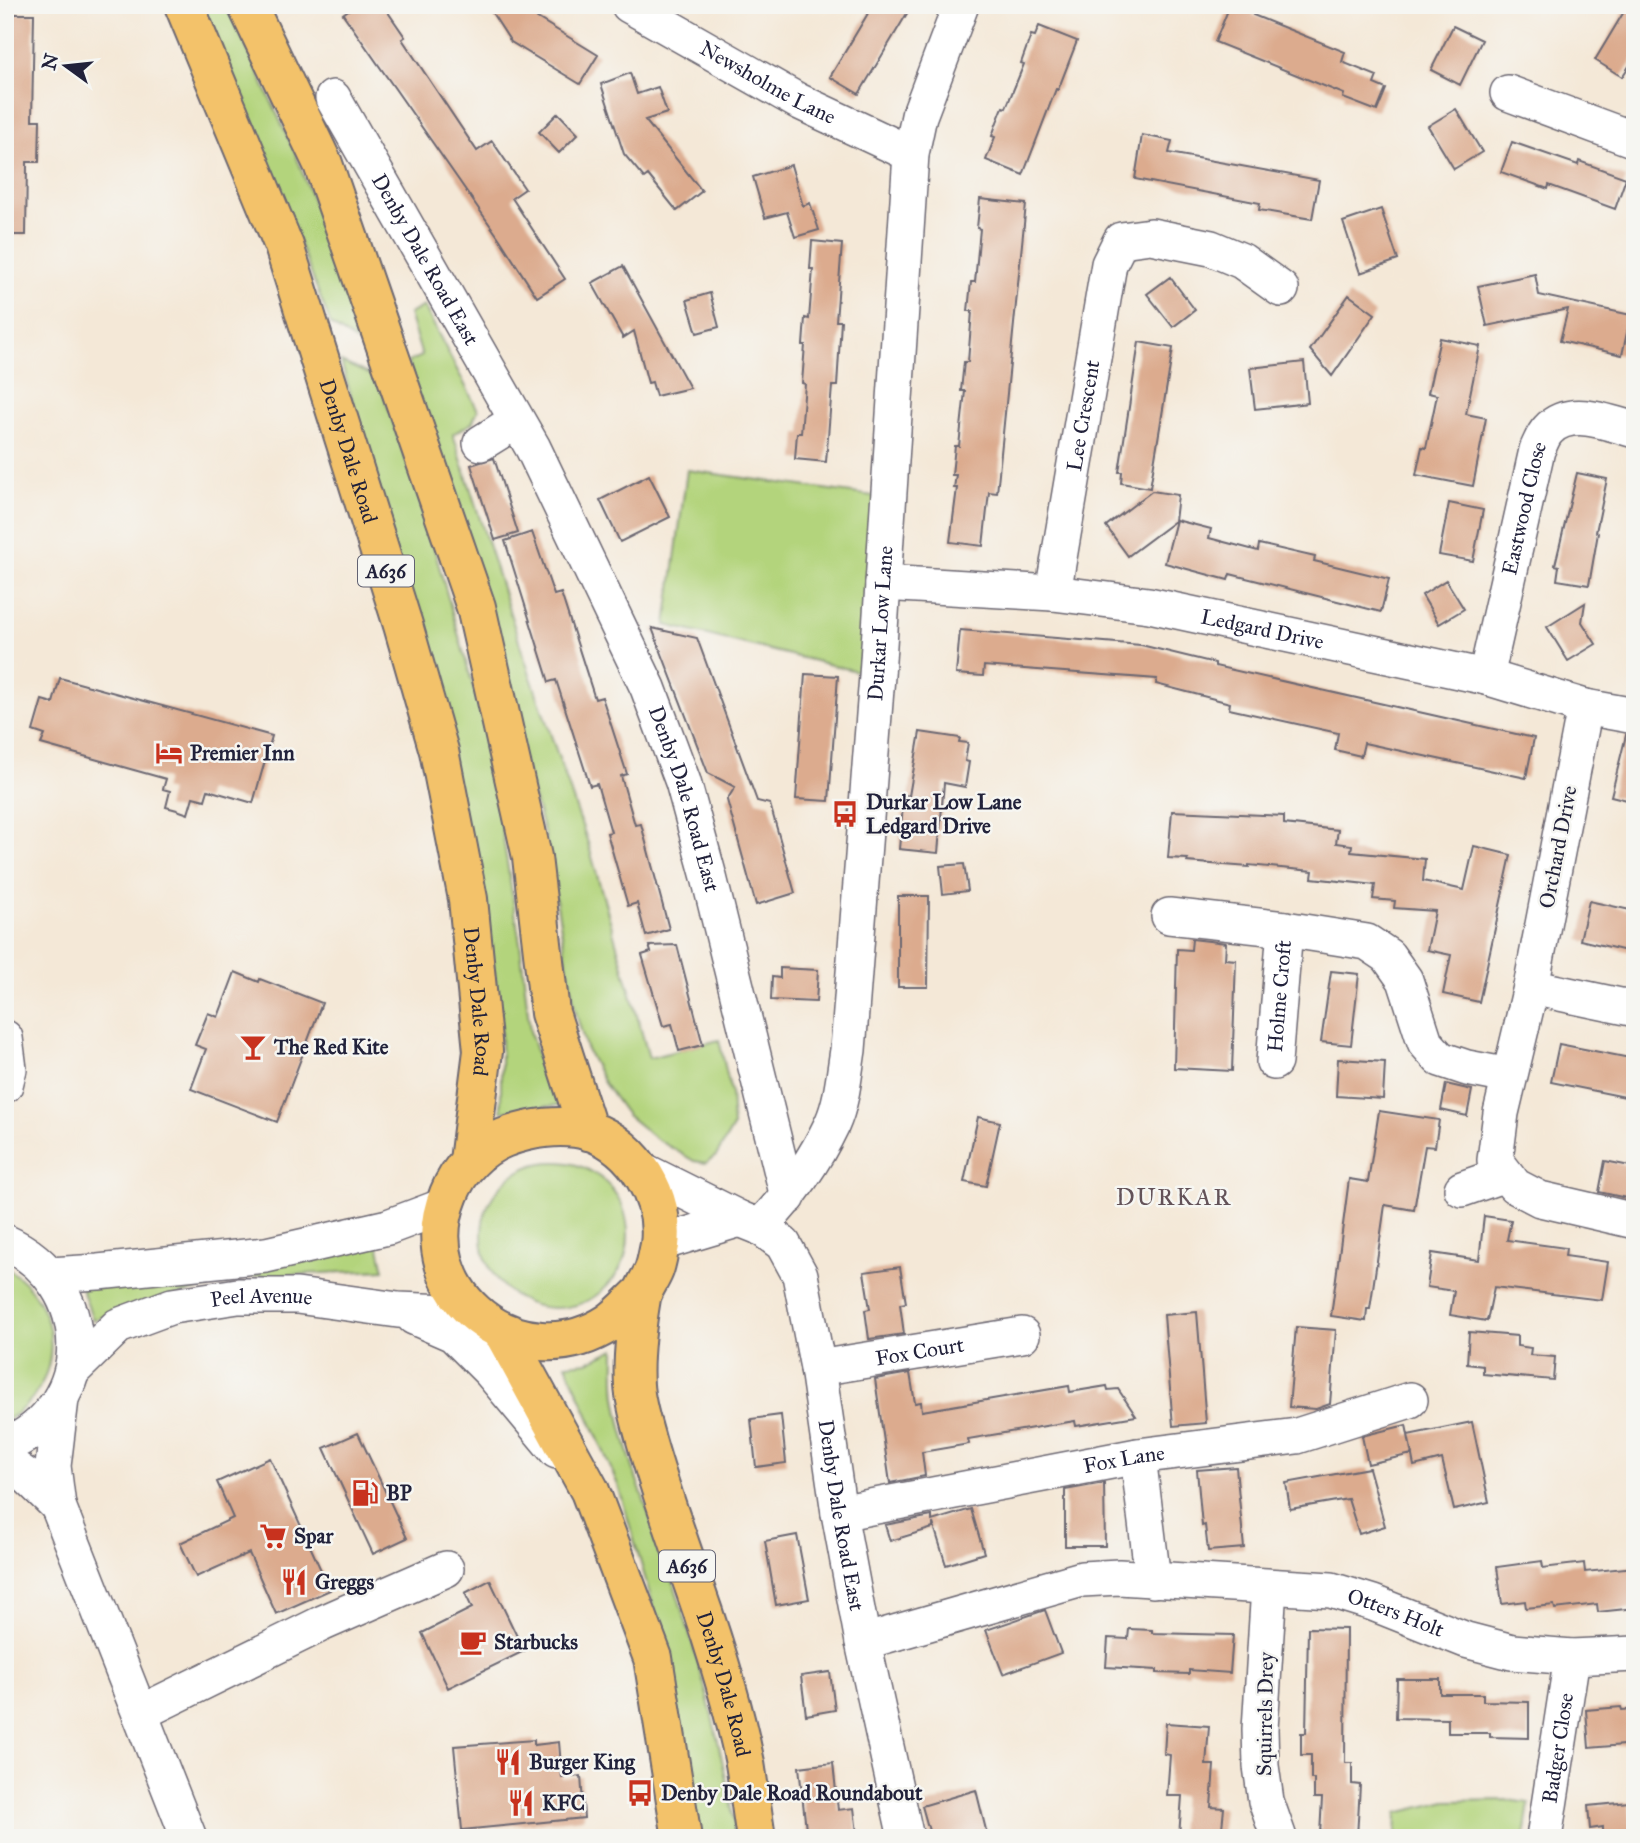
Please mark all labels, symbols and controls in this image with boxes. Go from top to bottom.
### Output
north arrow [32,32,102,102]
street label: Newsholme Lane [695,35,840,130]
text: N [37,51,63,72]
street label: Denby Dale Road East [366,169,485,350]
street label: Lee Crescent [1061,357,1106,473]
street label: Denby Dale Road [314,376,383,527]
street label: Eastwood Close [1496,437,1552,578]
street label: Durkar Low Lane [862,545,898,702]
road number: A636 [358,556,414,586]
street label: Ledgard Drive [1199,603,1326,655]
street label: Denby Dale Road East [643,702,725,895]
hotel icon: Premier Inn [154,738,184,768]
place label: Premier Inn [190,740,295,766]
street label: Orchard Drive [1533,783,1583,911]
place label: Durkar Low Lane Ledgard Drive [866,789,1022,839]
bus stop icon: Durkar Low Lane Ledgard Drive [830,799,860,829]
street label: Denby Dale Road [458,926,497,1078]
street label: Holme Croft [1262,939,1297,1053]
bar icon: The Red Kite [238,1032,268,1062]
place label: The Red Kite [273,1034,389,1060]
district label: DURKAR [1116,1182,1232,1212]
street label: Peel Avenue [209,1283,314,1313]
street label: Fox Court [874,1331,966,1372]
street label: Denby Dale Road East [813,1418,870,1614]
street label: Fox Lane [1081,1440,1166,1479]
fuel station icon: BP [350,1478,380,1508]
place label: BP [386,1480,412,1506]
supermarket icon: Spar [258,1521,288,1551]
place label: Spar [294,1523,334,1549]
road number: A636 [659,1550,715,1582]
restaurant icon: Greggs [279,1567,309,1597]
place label: Greggs [315,1569,374,1595]
street label: Otters Holt [1344,1583,1448,1643]
street label: Denby Dale Road [691,1608,756,1760]
cafe icon: Starbucks [458,1627,488,1657]
place label: Starbucks [494,1629,578,1655]
street label: Squirrels Drey [1251,1651,1279,1776]
street label: Badger Close [1537,1691,1579,1805]
restaurant icon: Burger King [493,1747,523,1777]
place label: Burger King [529,1749,636,1775]
bus stop icon: Denby Dale Road Roundabout [625,1778,655,1808]
place label: Denby Dale Road Roundabout [661,1780,923,1806]
restaurant icon: KFC [506,1788,536,1818]
place label: KFC [542,1790,585,1816]

